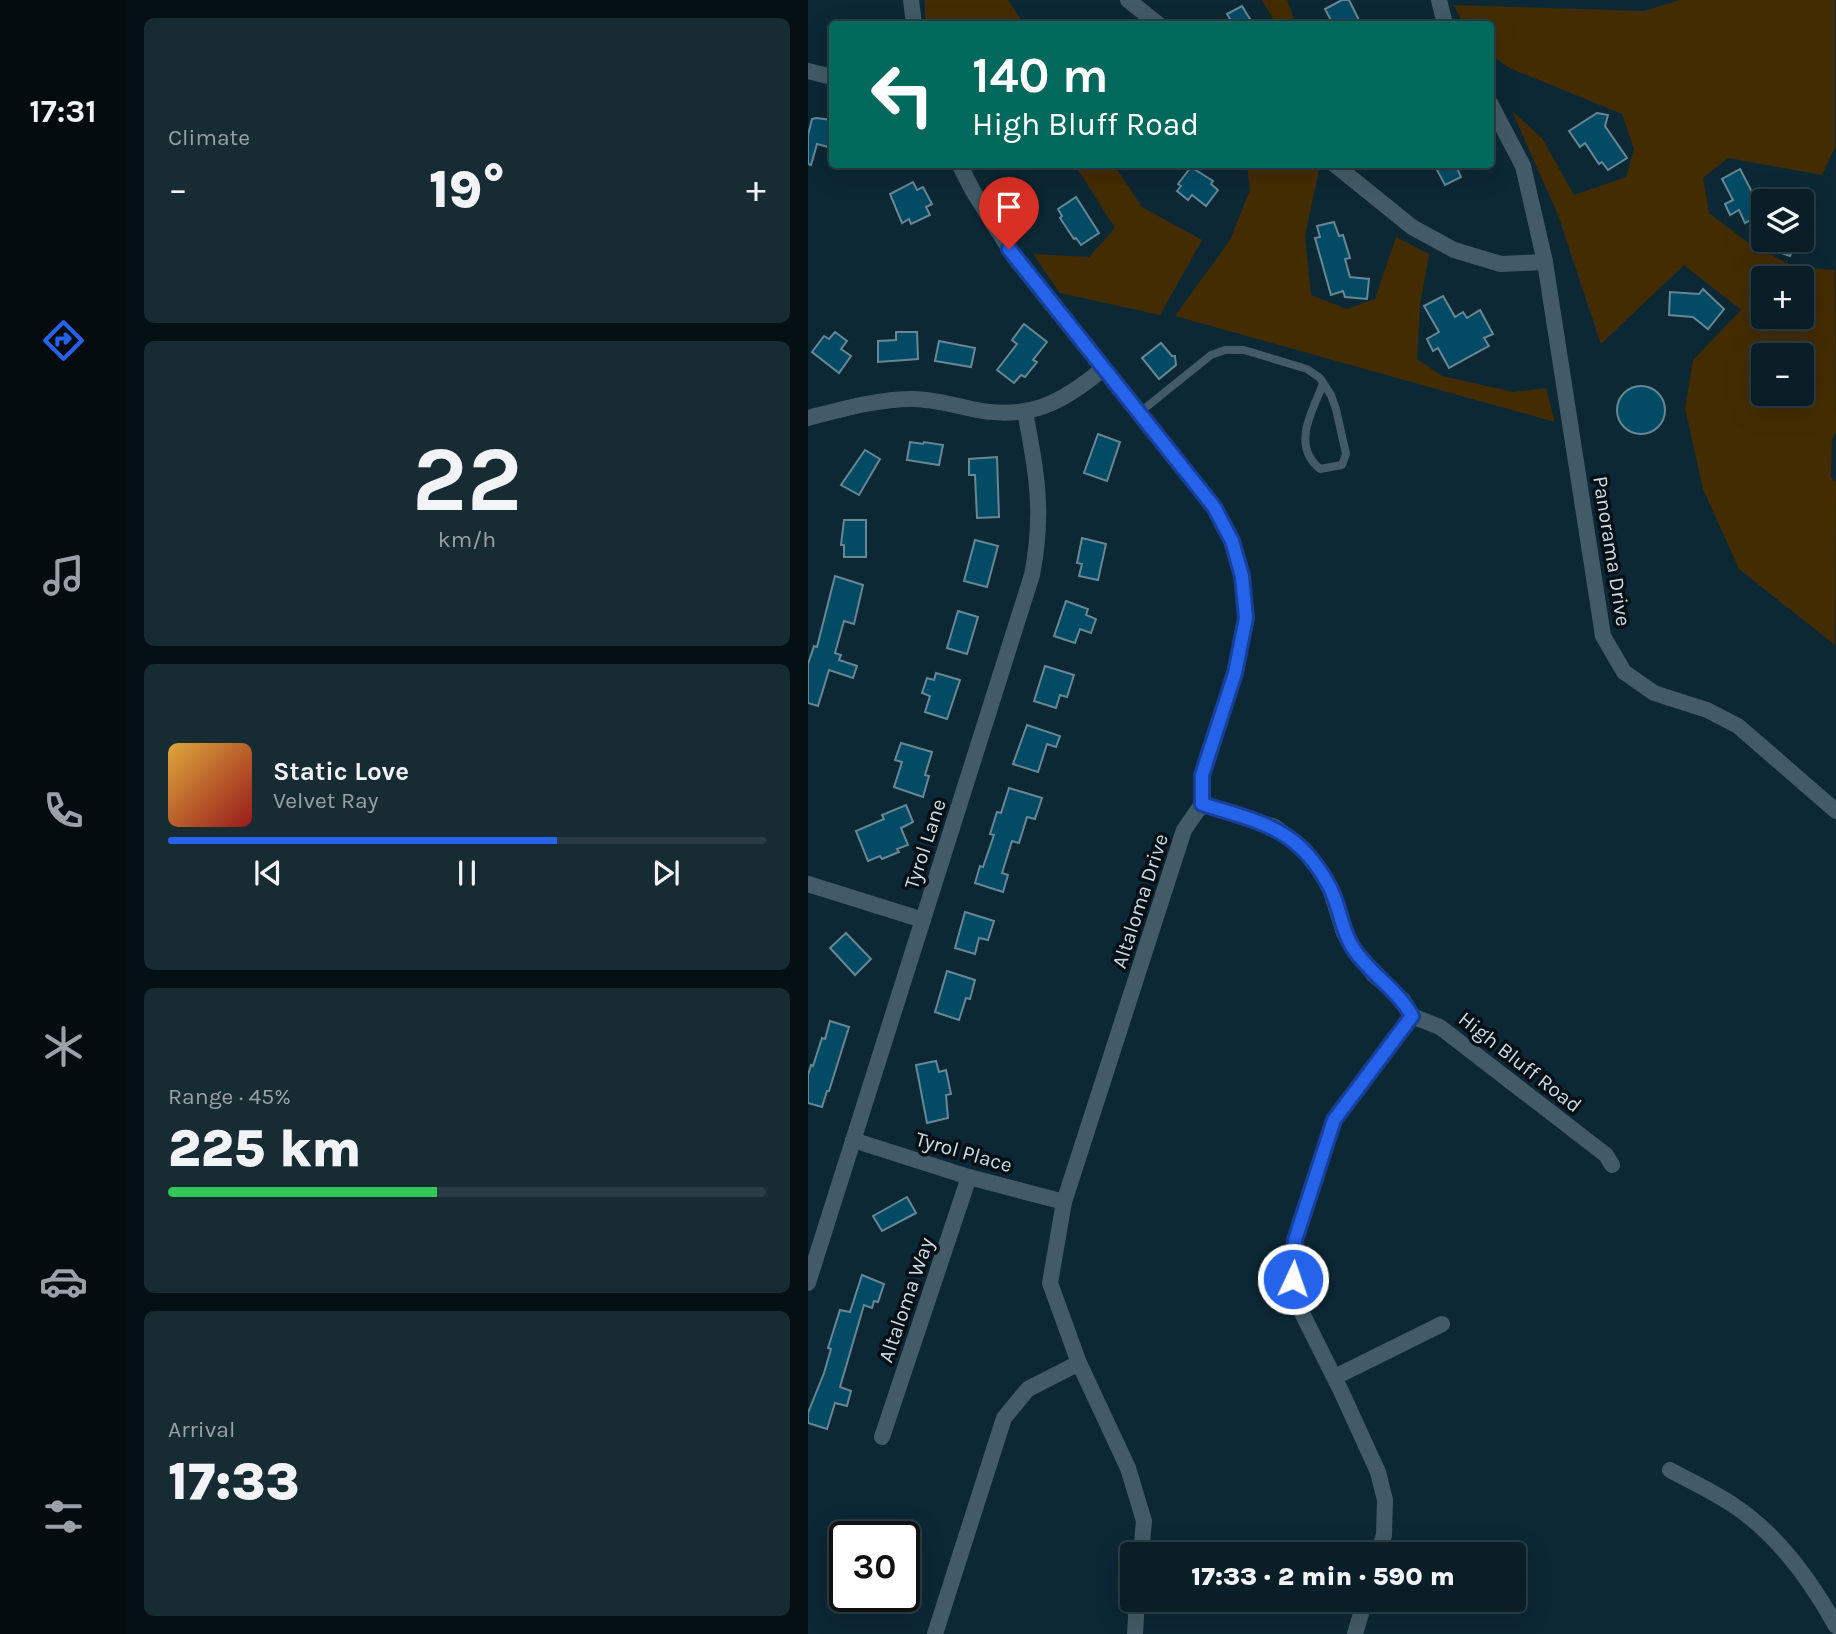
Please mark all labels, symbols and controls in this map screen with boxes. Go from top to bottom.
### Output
text: 140 m [972,47,1109,104]
icon: left [857,49,948,140]
text: 17:31 [29,93,97,130]
text: High Bluff Road [972,106,1199,143]
text: Climate [168,124,250,151]
text: 19° [429,159,505,220]
text: − [168,167,188,212]
text: + [746,167,766,212]
pin [979,177,1039,249]
icon: arrive [990,188,1028,226]
map controls [1751,189,1814,406]
button: layers [1751,189,1814,252]
button: + [1751,266,1814,329]
icon: directions [39,316,88,365]
button: − [1751,343,1814,406]
text: 22 [412,427,522,533]
street label: Panorama Drive [1588,474,1636,628]
text: km/h [438,526,496,553]
icon: music [39,551,88,600]
text: Static Love [273,756,409,787]
icon: phone [39,786,88,835]
text: Velvet Ray [273,787,378,814]
street label: Tyrol Lane [899,796,951,892]
street label: Altaloma Drive [1107,831,1173,971]
icon: previous [249,854,287,892]
icon: pause [448,854,486,892]
icon: next [647,854,685,892]
street label: High Bluff Road [1454,1007,1586,1117]
icon: climate [39,1022,88,1071]
text: Range · 45% [168,1083,291,1110]
text: 225 km [168,1118,361,1179]
street label: Tyrol Place [913,1127,1015,1177]
street label: Altaloma Way [873,1234,939,1366]
position arrow [1256,1242,1330,1316]
icon: car [39,1257,88,1306]
text: Arrival [168,1416,235,1443]
text: 17:33 [168,1451,300,1512]
icon: filters [39,1492,88,1541]
speed limit sign: 30 [829,1521,920,1612]
text: 17:33 · 2 min · 590 m [1191,1561,1455,1592]

